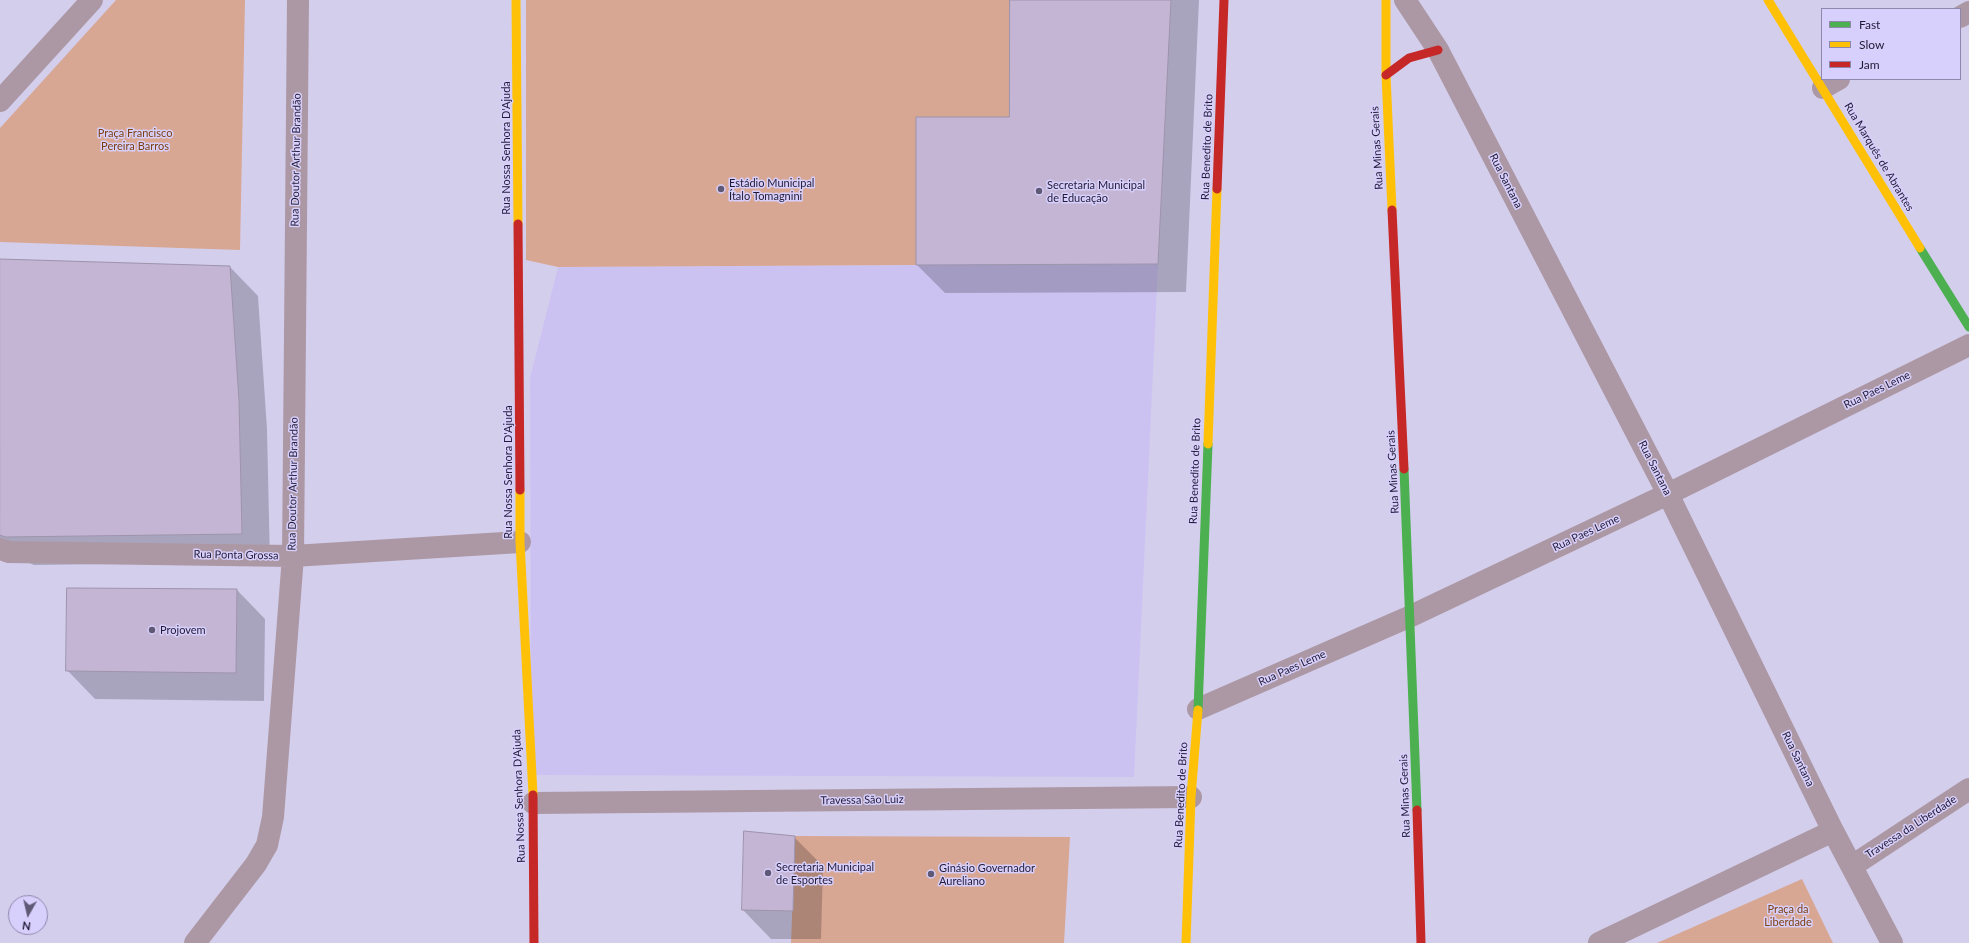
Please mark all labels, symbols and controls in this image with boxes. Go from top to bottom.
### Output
legend [1821,8,1961,80]
text: Fast [1859,17,1880,32]
text: Slow [1859,37,1884,52]
text: Jam [1859,57,1880,72]
street label: Rua Nossa Senhora D'Ajuda [499,81,513,215]
street label: Rua Doutor Arthur Brandão [288,93,304,227]
street label: Rua Benedito de Brito [1199,94,1215,200]
street label: Rua Marquês de Abrantes [1841,100,1917,214]
street label: Rua Minas Gerais [1368,106,1386,190]
park label: Praça Francisco Pereira Barros [98,126,172,152]
street label: Rua Santana [1487,151,1525,211]
place label: Estádio Municipal Ítalo Tomagnini [729,176,814,202]
place label: Secretaria Municipal de Educação [1047,178,1145,204]
marker: Estádio Municipal Ítalo Tomagnini [716,184,726,194]
marker: Secretaria Municipal de Educação [1034,186,1044,196]
street label: Rua Paes Leme [1842,368,1912,412]
street label: Rua Nossa Senhora D'Ajuda [501,405,515,539]
street label: Rua Doutor Arthur Brandão [285,417,301,551]
street label: Rua Benedito de Brito [1187,418,1203,524]
street label: Rua Minas Gerais [1384,430,1402,514]
street label: Rua Santana [1636,438,1674,498]
street label: Rua Paes Leme [1550,512,1622,554]
street label: Rua Ponta Grossa [193,548,279,562]
place label: Projovem [160,623,206,637]
marker: Projovem [147,625,157,635]
street label: Rua Paes Leme [1256,647,1328,689]
street label: Rua Nossa Senhora D'Ajuda [510,729,528,863]
street label: Rua Santana [1779,729,1817,789]
street label: Rua Benedito de Brito [1172,742,1190,848]
street label: Rua Minas Gerais [1397,754,1413,838]
street label: Travessa São Luiz [820,793,904,807]
street label: Travessa da Liberdade [1863,793,1959,861]
place label: Secretaria Municipal de Esportes [776,860,874,886]
place label: Ginásio Governador Aureliano [939,861,1035,887]
marker: Secretaria Municipal de Esportes [763,868,773,878]
marker: Ginásio Governador Aureliano [926,869,936,879]
north arrow [8,895,48,935]
park label: Praça da Liberdade [1764,902,1812,928]
text: N [21,919,32,933]

